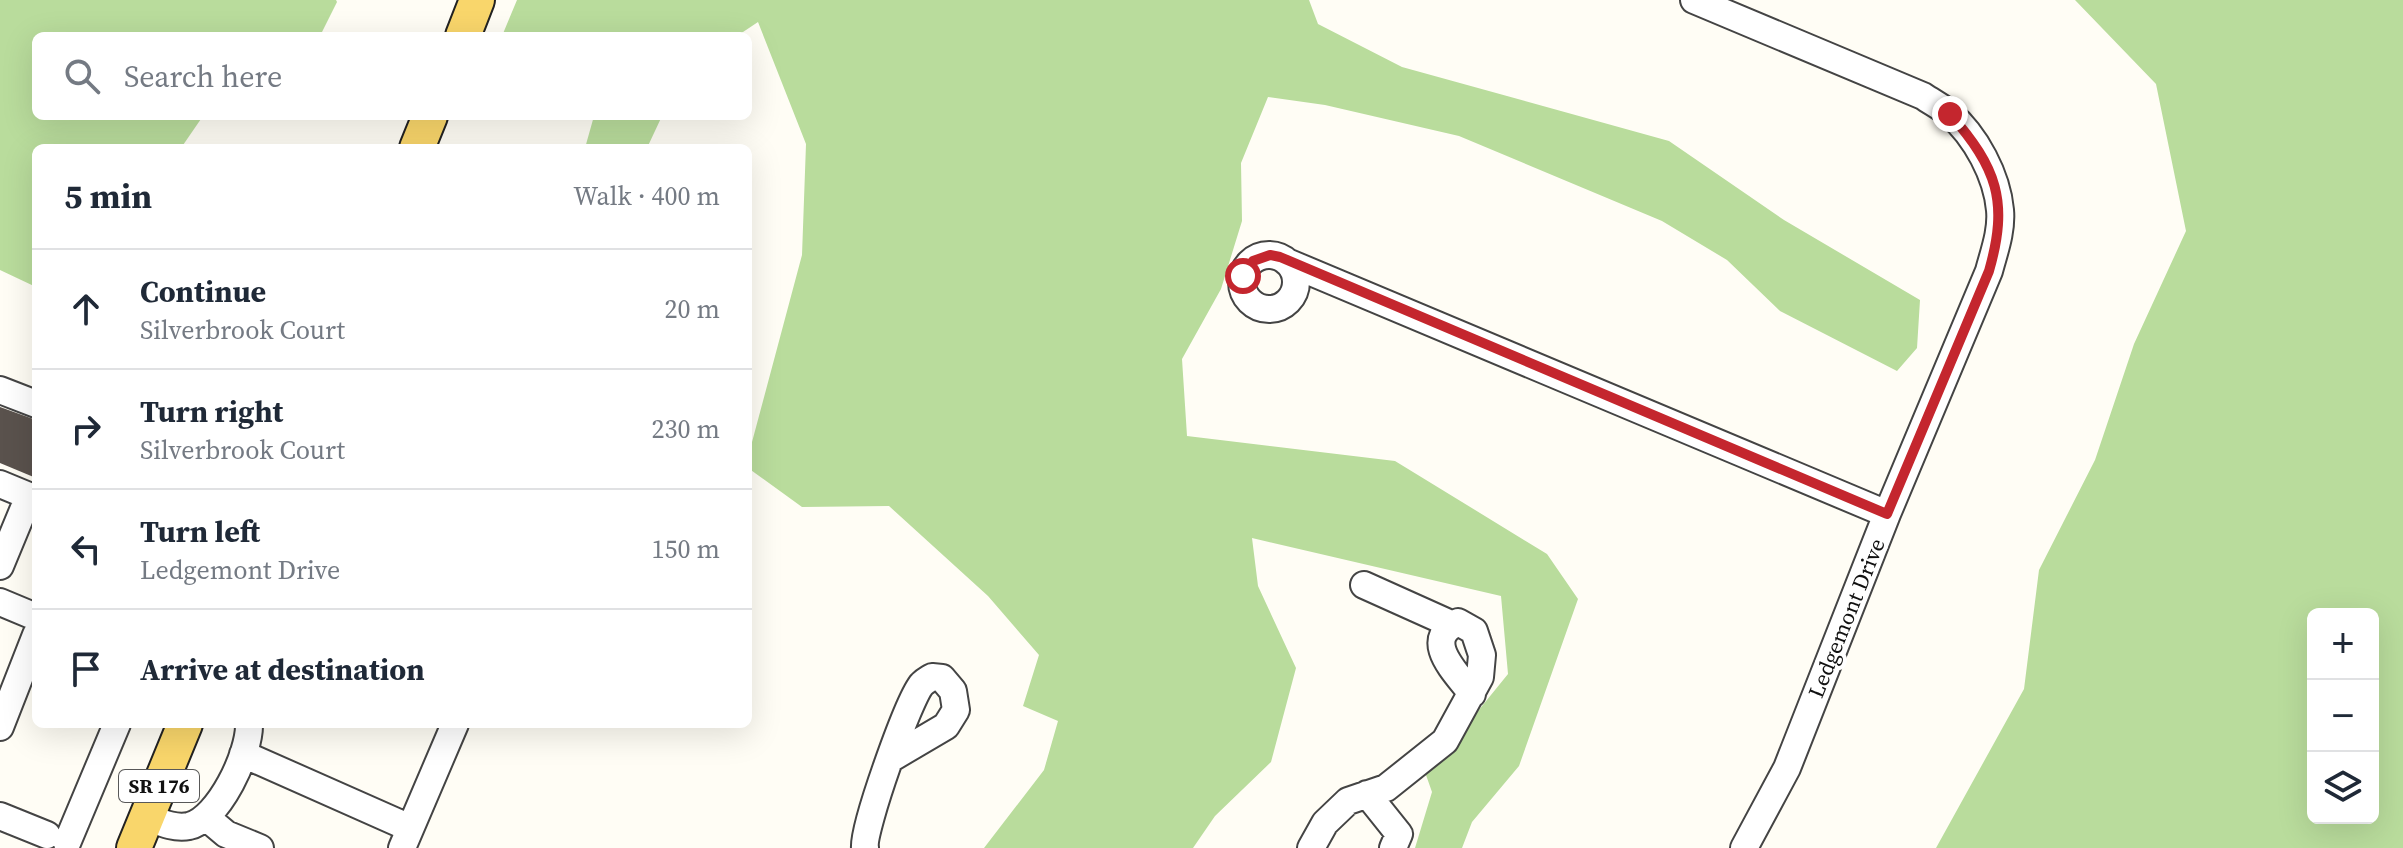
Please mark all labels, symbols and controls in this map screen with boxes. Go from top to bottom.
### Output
search box [32,32,752,120]
icon: search [60,54,104,98]
text: Search here [124,56,282,97]
route end [1932,96,1968,132]
text: 5 min [64,173,152,219]
text: Walk · 400 m [573,178,720,214]
route start [1225,258,1261,294]
text: Continue [140,271,266,312]
icon: ahead [64,287,108,331]
text: 20 m [665,291,720,327]
text: Silverbrook Court [140,312,345,348]
text: Turn right [140,391,283,432]
icon: right [64,407,108,451]
text: 230 m [652,411,720,447]
text: Silverbrook Court [140,432,345,468]
text: Turn left [140,511,260,552]
icon: left [64,527,108,571]
text: 150 m [652,531,720,567]
street label: Ledgemont Drive [1800,534,1892,702]
text: Ledgemont Drive [140,552,340,588]
map controls [2307,608,2379,824]
button: + [2307,608,2379,680]
icon: arrive [64,647,108,691]
text: Arrive at destination [140,649,425,690]
button: − [2307,680,2379,752]
button: layers [2307,752,2379,824]
road number: SR 176 [119,770,199,802]

